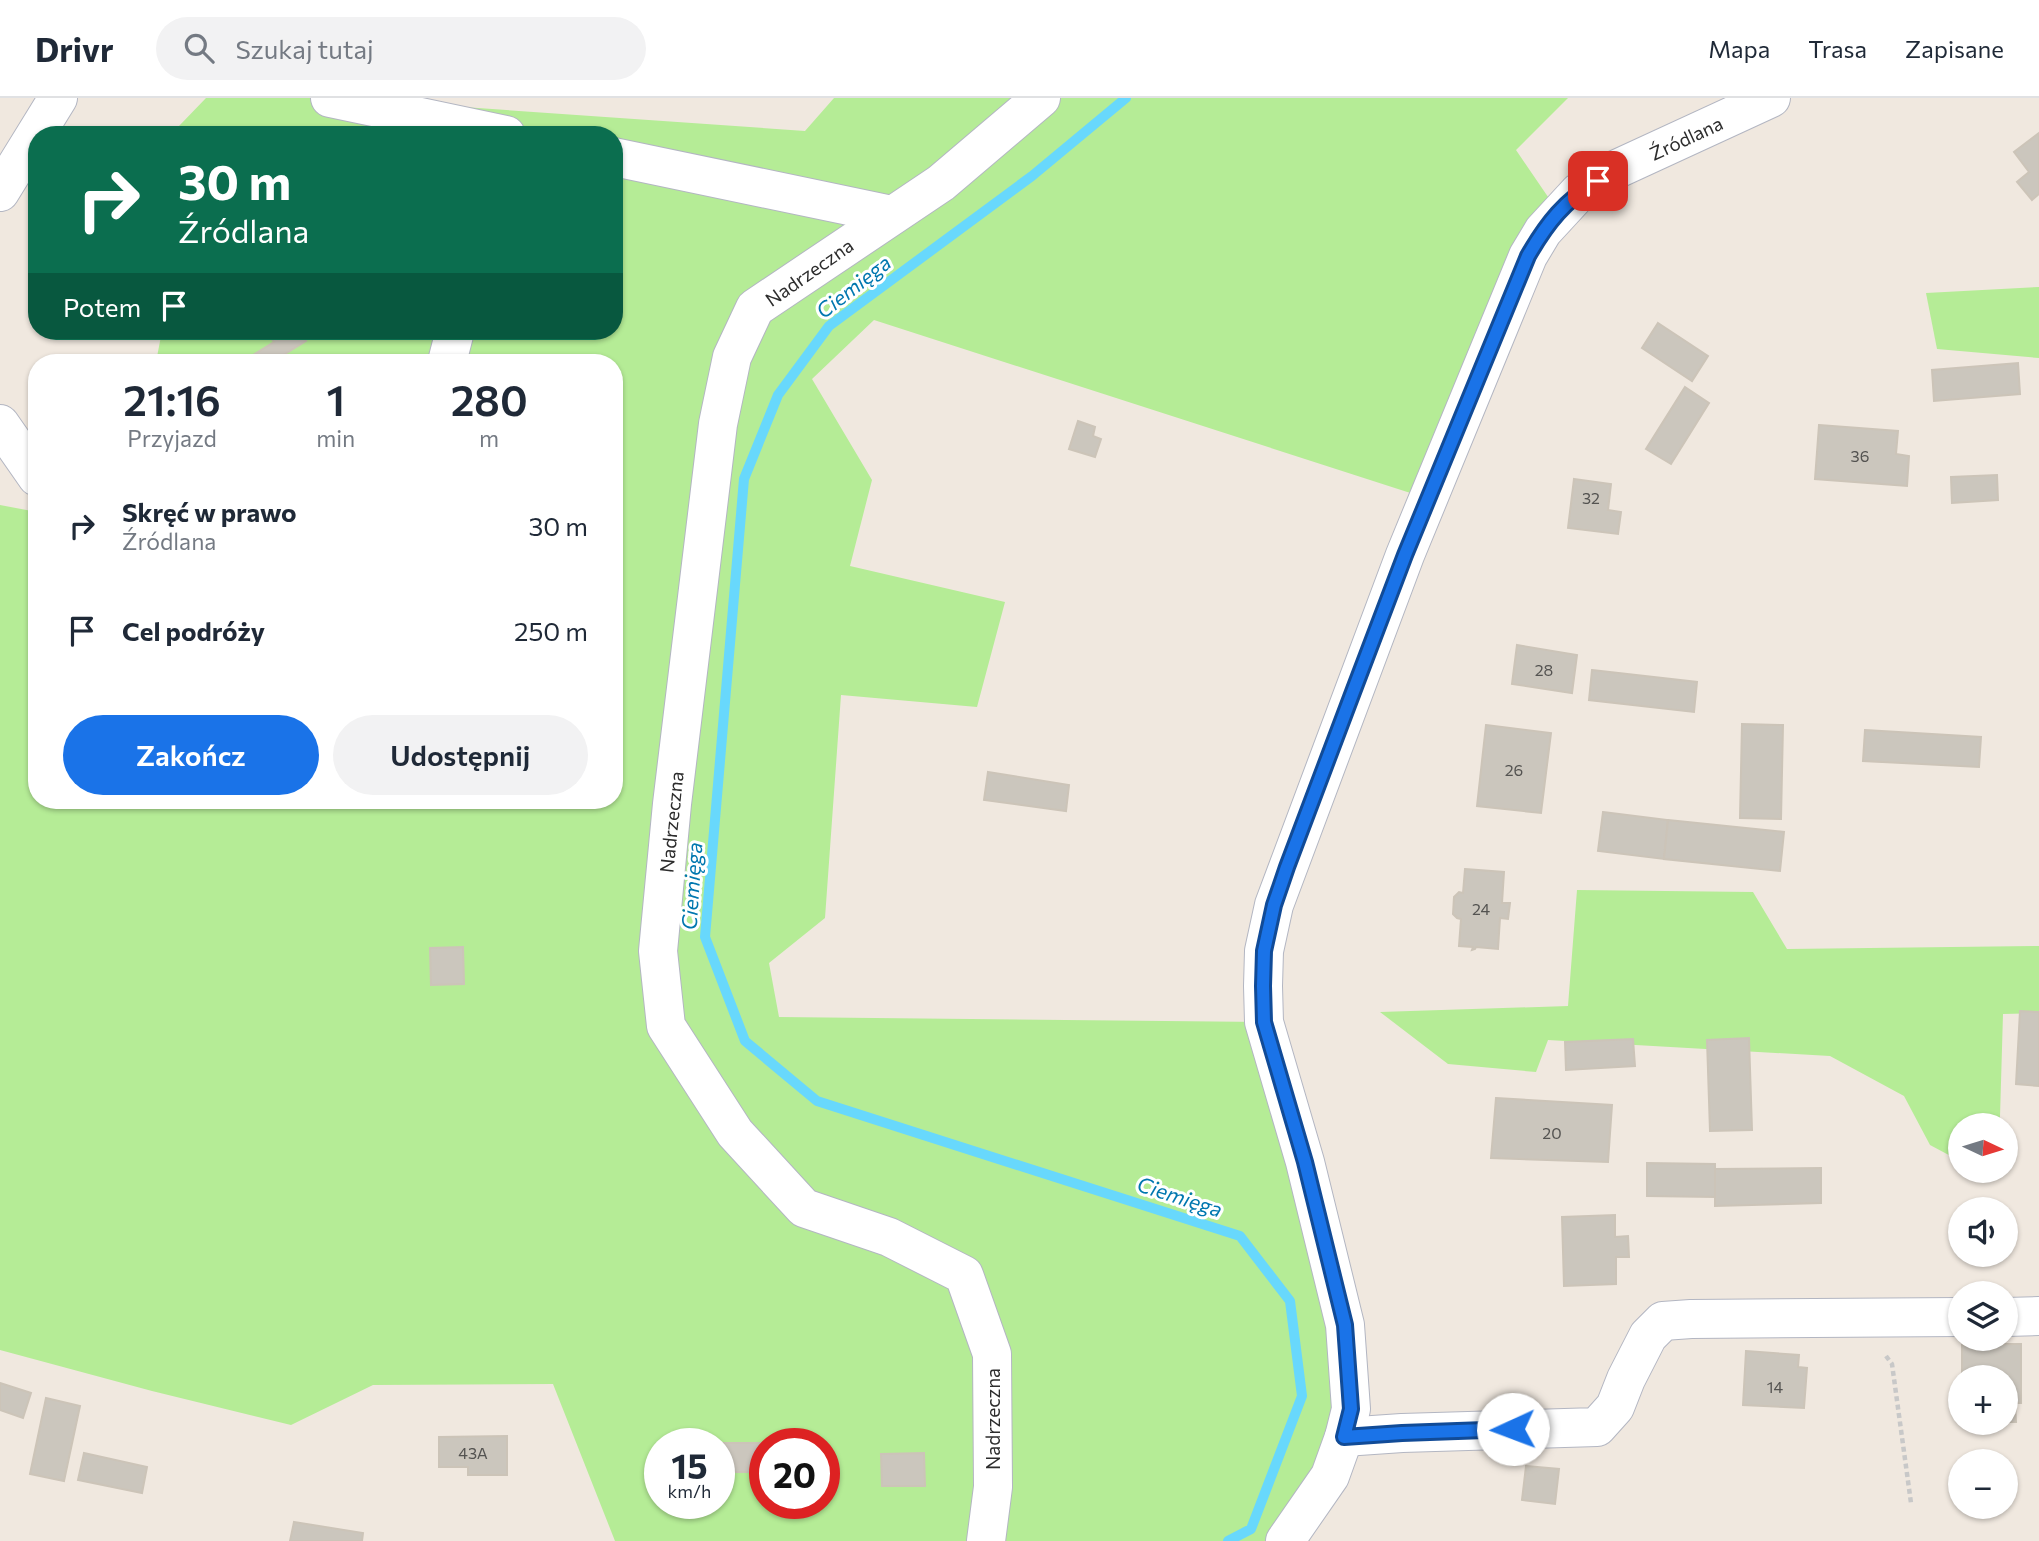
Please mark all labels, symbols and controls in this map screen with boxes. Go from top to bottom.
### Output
search box [156,17,646,80]
text: Drivr [35,28,114,69]
icon: search [180,29,218,67]
text: Szukaj tutaj [236,33,374,64]
text: Mapa [1708,34,1770,63]
text: Trasa [1808,34,1867,63]
text: Zapisane [1905,34,2004,63]
street label: Źródlana [1646,111,1726,165]
text: 30 m [178,150,291,210]
pin [1568,151,1628,211]
icon: right [63,154,154,245]
icon: arrive [1579,162,1617,200]
text: Źródlana [178,210,309,250]
street label: Nadrzeczna [761,233,857,311]
water label: Ciemięga [811,249,895,323]
icon: arrive [155,287,193,325]
text: Potem [63,291,141,322]
text: 21:16 [123,373,221,425]
text: 1 [326,373,345,425]
text: 280 [451,373,528,425]
text: Przyjazd [127,424,217,452]
text: min [316,424,355,452]
text: m [479,424,499,452]
house number: 36 [1851,446,1869,465]
house number: 32 [1582,488,1600,507]
text: Skręć w prawo [122,496,297,527]
icon: right [63,507,101,545]
text: 30 m [529,510,588,541]
text: Źródlana [122,527,216,555]
icon: arrive [63,612,101,650]
text: Cel podróży [122,615,265,646]
text: 250 m [514,615,588,646]
house number: 28 [1535,660,1553,679]
button: Zakończ [63,715,319,795]
button: Udostępnij [333,715,588,795]
house number: 26 [1505,760,1523,779]
street label: Nadrzeczna [654,770,688,874]
water label: Ciemięga [675,841,707,931]
house number: 24 [1472,899,1490,918]
north arrow [1948,1113,2018,1183]
map controls [1948,1113,2018,1519]
house number: 20 [1542,1123,1562,1142]
water label: Ciemięga [1134,1171,1226,1221]
button: sound [1948,1197,2018,1267]
button: layers [1948,1281,2018,1351]
button: + [1948,1365,2018,1435]
street label: Nadrzeczna [981,1368,1004,1470]
house number: 14 [1767,1377,1784,1396]
position arrow [1476,1392,1550,1466]
speed limit sign: 20 [749,1428,840,1519]
house number: 43A [458,1443,488,1462]
text: 15 [671,1443,708,1486]
button: − [1948,1449,2018,1519]
text: km/h [668,1480,711,1502]

